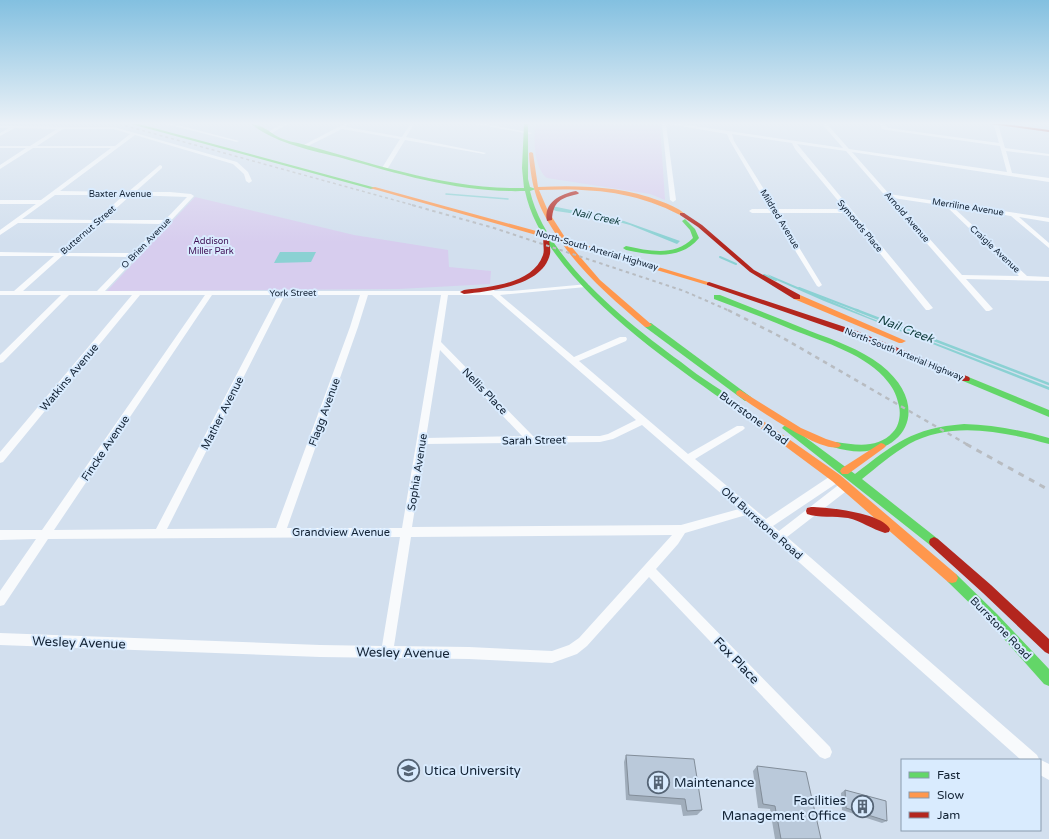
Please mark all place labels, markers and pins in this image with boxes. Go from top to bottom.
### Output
school or university icon: Utica University [395,757,421,783]
place label: Utica University [424,763,521,779]
building icon: Maintenance [646,769,672,795]
place label: Maintenance [674,775,754,791]
place label: Facilities Management Office [722,793,846,824]
building icon: Facilities Management Office [849,794,875,820]

